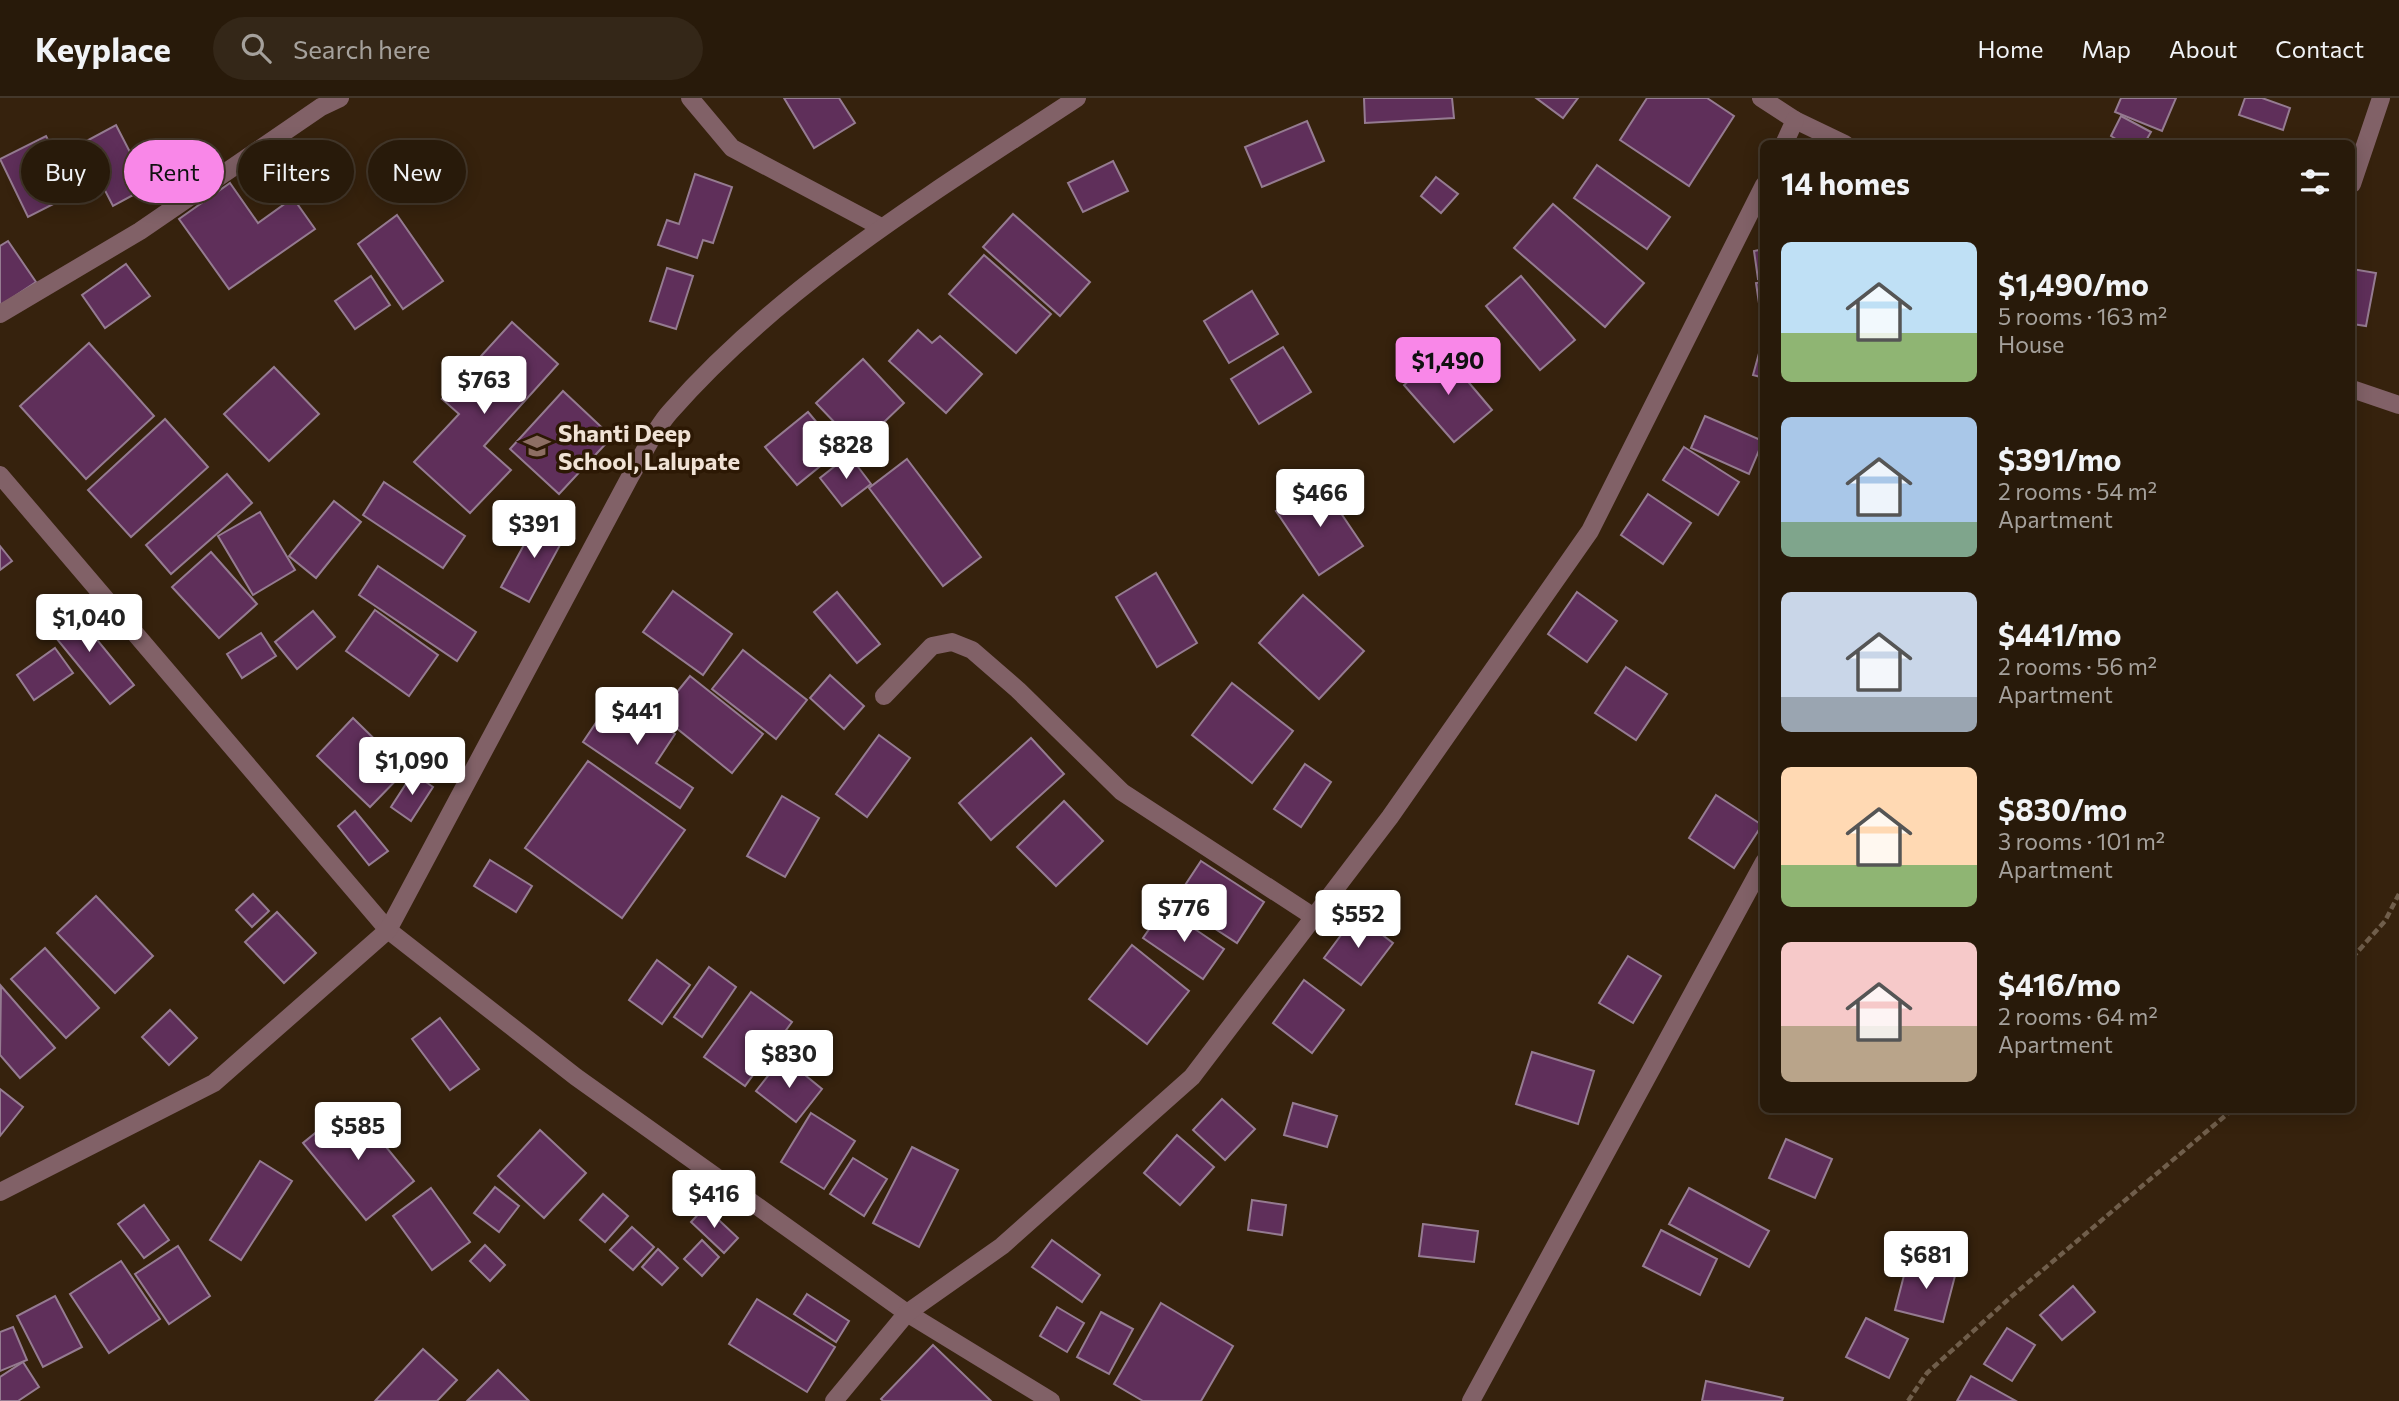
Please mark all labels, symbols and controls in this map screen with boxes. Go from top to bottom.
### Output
search box [213,17,703,80]
text: Keyplace [35,28,171,69]
icon: search [237,29,275,67]
text: Search here [293,33,430,64]
text: Home [1978,34,2044,63]
text: Map [2082,34,2131,63]
text: About [2169,34,2237,63]
text: Contact [2275,34,2364,63]
chip: Buy [21,140,110,203]
chip: Rent [124,140,224,203]
chip: Filters [238,140,354,203]
chip: New [368,140,466,203]
icon: filters [2296,163,2334,201]
text: 14 homes [1781,164,1910,201]
text: $1,490/mo [1998,265,2149,302]
icon: home [1837,270,1921,354]
text: 5 rooms · 163 m² [1998,302,2167,330]
text: House [1998,330,2064,358]
pin: $1,490 [1391,338,1505,397]
text: $1,490 [1412,346,1484,374]
pin: $763 [443,356,525,416]
text: $763 [457,365,511,393]
place label: Shanti Deep School, Lalupate [558,418,740,475]
pin: $828 [805,422,887,481]
text: $828 [819,430,873,458]
school or university icon: Shanti Deep School, Lalupate [522,431,552,461]
text: $391/mo [1998,440,2122,477]
icon: home [1837,445,1921,529]
pin: $466 [1279,470,1361,529]
text: 2 rooms · 54 m² [1998,477,2157,505]
text: $466 [1292,478,1348,506]
pin: $391 [493,500,575,560]
text: Apartment [1998,505,2113,533]
text: $391 [508,509,560,537]
pin: $1,040 [32,594,146,654]
text: $1,040 [52,603,126,631]
text: $441/mo [1998,615,2121,652]
icon: home [1837,620,1921,704]
text: 2 rooms · 56 m² [1998,652,2157,680]
text: Apartment [1998,680,2113,708]
pin: $441 [596,688,678,747]
text: $441 [611,696,663,724]
pin: $1,090 [355,738,469,797]
text: $1,090 [375,746,449,774]
text: $830/mo [1998,790,2127,827]
icon: home [1837,795,1921,879]
text: 3 rooms · 101 m² [1998,827,2165,855]
text: Apartment [1998,855,2113,883]
pin: $776 [1143,884,1225,944]
pin: $552 [1317,890,1399,950]
text: $776 [1158,893,1210,921]
text: $552 [1331,899,1385,927]
text: $416/mo [1998,965,2121,1002]
icon: home [1837,970,1921,1054]
text: 2 rooms · 64 m² [1998,1002,2158,1030]
pin: $830 [748,1030,830,1090]
text: Apartment [1998,1030,2113,1058]
text: $830 [761,1039,817,1067]
pin: $585 [317,1102,399,1162]
text: $585 [331,1111,385,1139]
pin: $416 [673,1170,755,1230]
text: $416 [688,1179,740,1207]
pin: $681 [1885,1232,1967,1291]
text: $681 [1900,1240,1952,1268]

